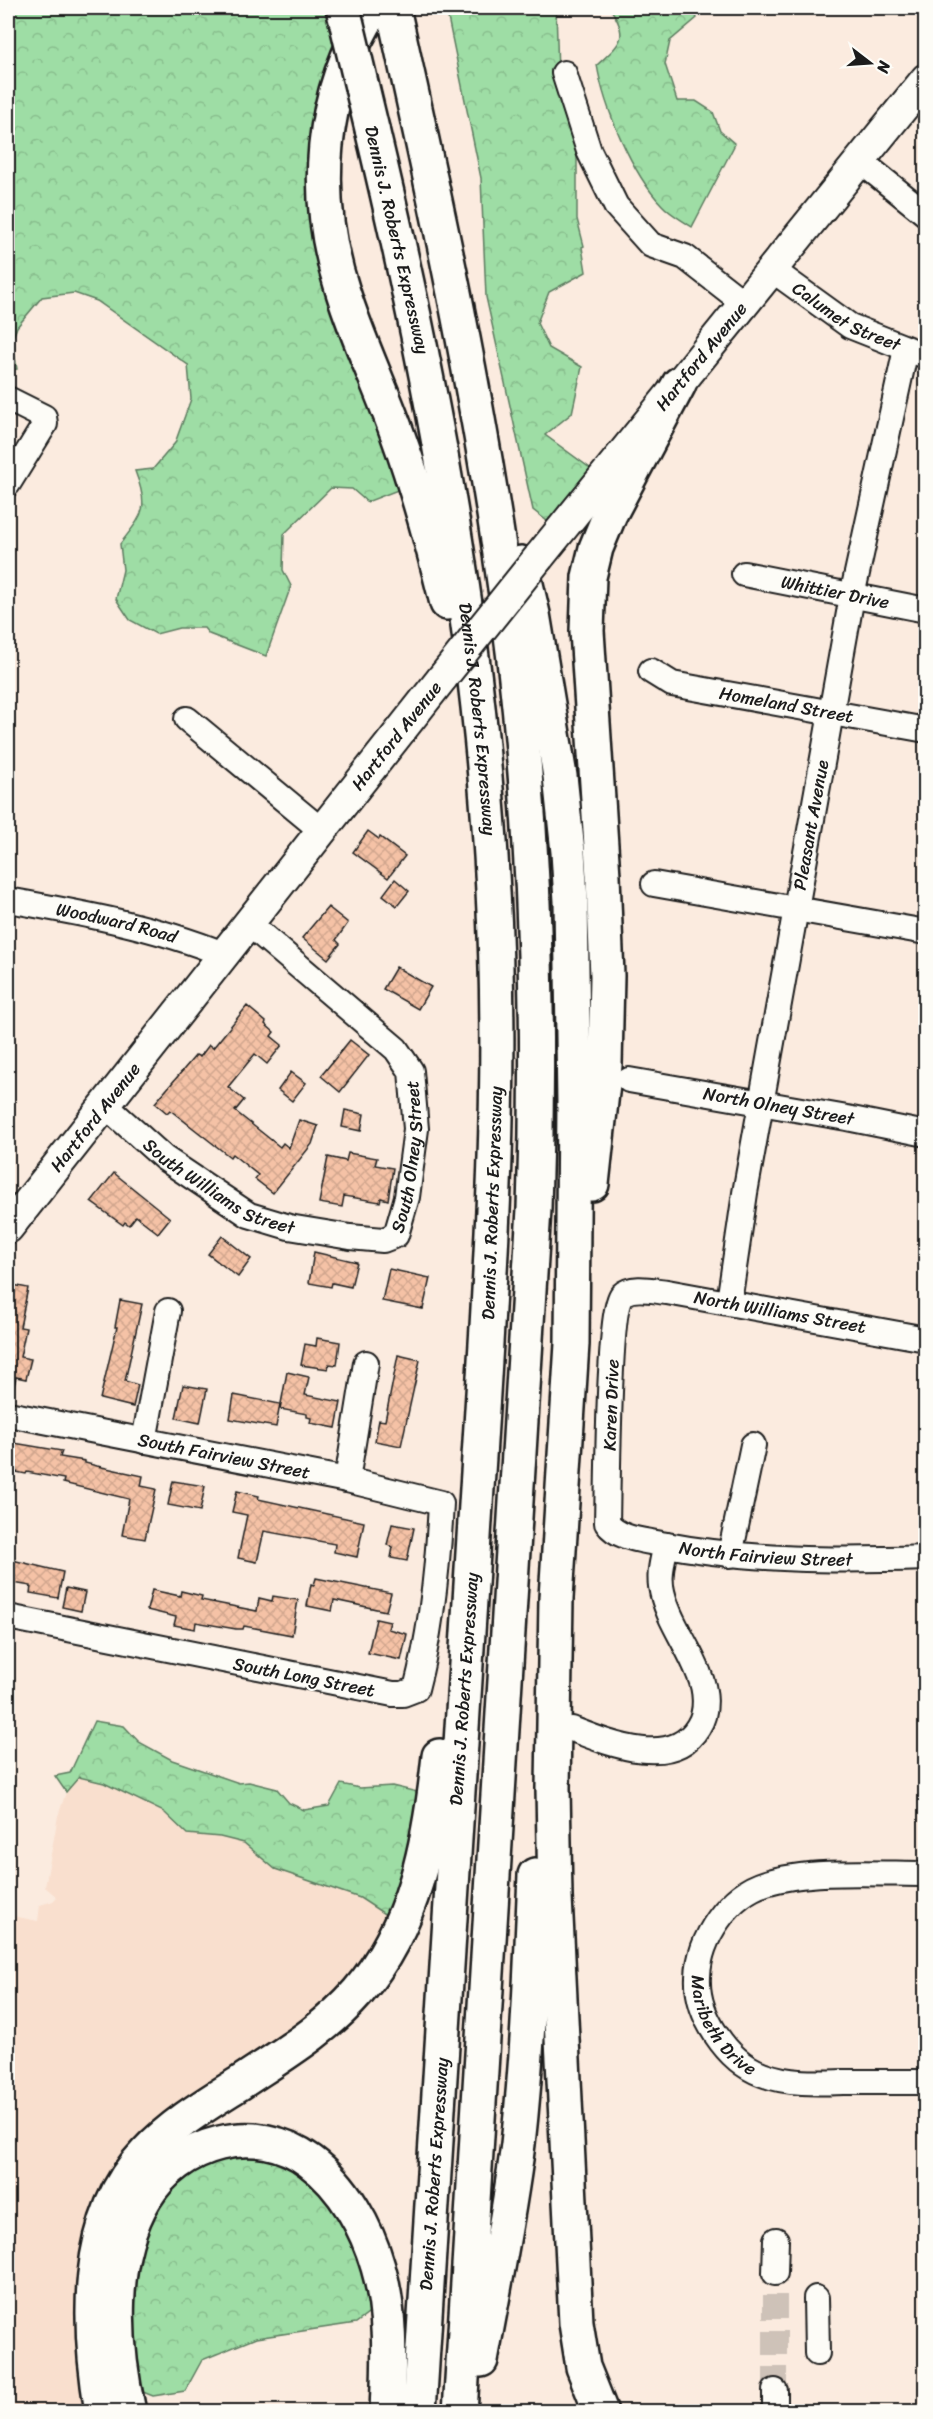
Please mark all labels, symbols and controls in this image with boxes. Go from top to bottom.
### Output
north arrow [840,33,900,93]
text: N [868,57,900,78]
street label: Dennis J. Roberts Expressway [355,123,439,358]
street label: Calumet Street [785,273,906,361]
street label: Hartford Avenue [647,295,756,418]
street label: Whittier Drive [778,566,892,618]
street label: Dennis J. Roberts Expressway [449,601,506,837]
street label: Hartford Avenue [343,674,450,798]
street label: Homeland Street [717,677,856,733]
street label: Pleasant Avenue [784,757,838,893]
street label: Woodward Road [53,893,183,953]
street label: Hartford Avenue [42,1055,149,1179]
street label: North Olney Street [701,1077,858,1135]
street label: South Olney Street [381,1079,432,1237]
street label: Dennis J. Roberts Expressway [472,1085,512,1320]
street label: South Williams Street [135,1130,298,1244]
street label: North Williams Street [692,1281,869,1343]
street label: Karen Drive [593,1359,629,1451]
street label: South Fairview Street [135,1424,313,1488]
street label: North Fairview Street [677,1532,853,1576]
street label: Dennis J. Roberts Expressway [440,1571,488,1807]
street label: South Long Street [230,1648,378,1706]
street label: Maribeth Drive [682,1975,763,2085]
street label: Dennis J. Roberts Expressway [410,2056,458,2292]

